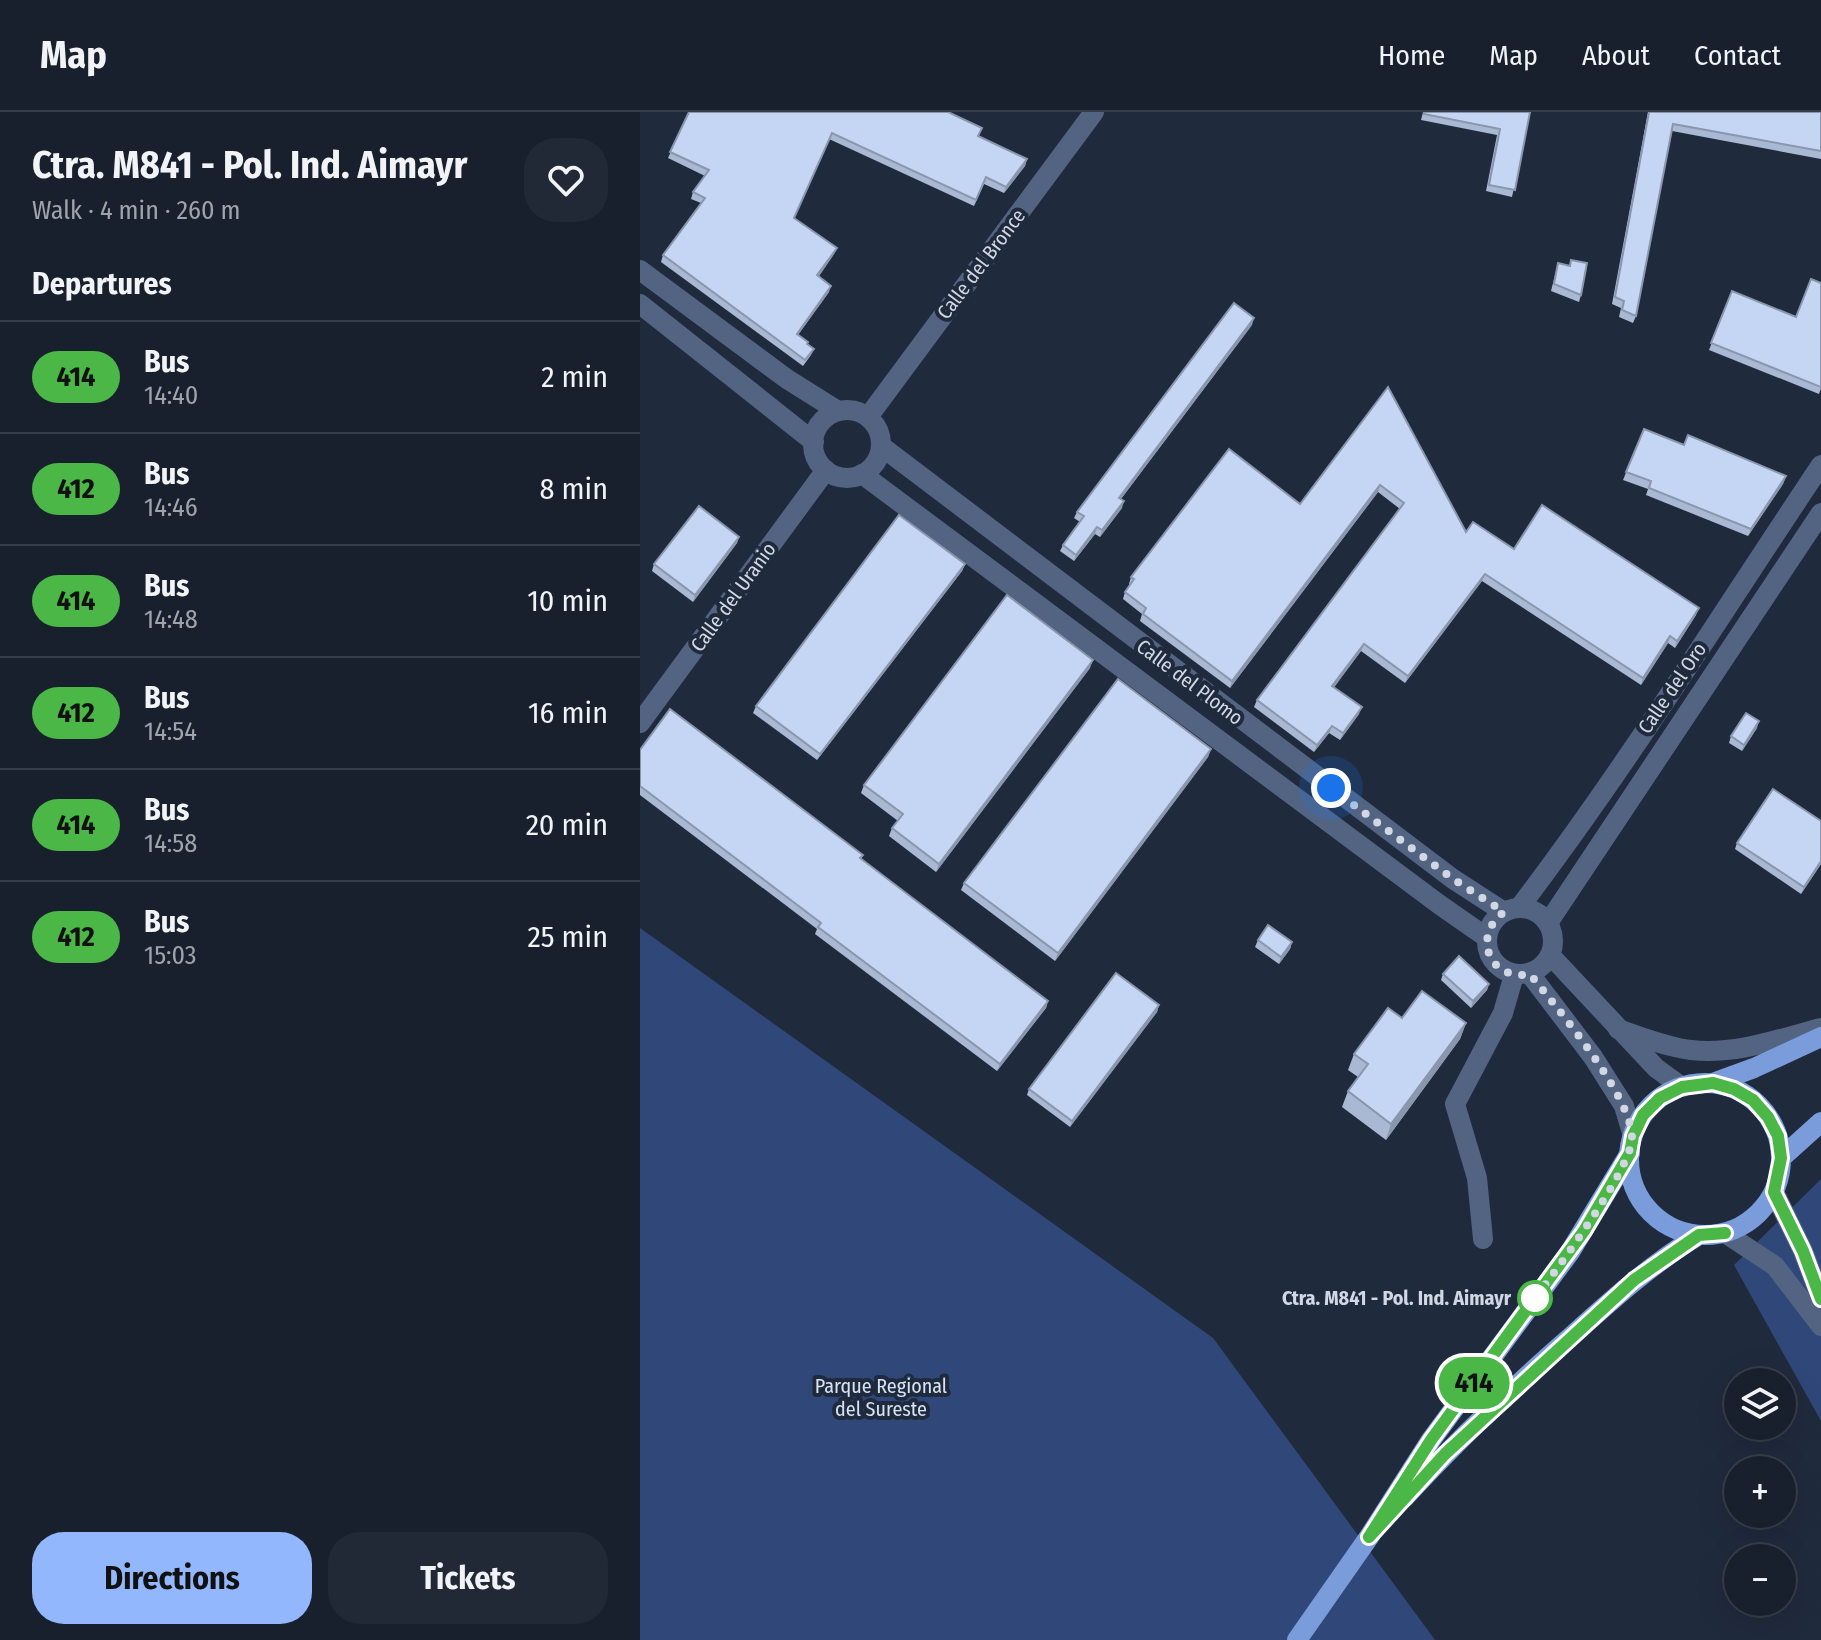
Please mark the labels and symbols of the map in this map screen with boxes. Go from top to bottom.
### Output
street label: Calle del Bronce [932,204,1030,324]
street label: Calle del Uranio [685,538,781,656]
street label: Calle del Plomo [1132,634,1248,730]
street label: Calle del Oro [1633,638,1711,738]
your location [1311,768,1351,808]
marker: Ctra. M841 - Pol. Ind. Aimayr [1518,1281,1552,1315]
place label: Ctra. M841 - Pol. Ind. Aimayr [1282,1286,1512,1310]
line badge: 414 [1428,1357,1520,1409]
park label: Parque Regional del Sureste [815,1374,947,1421]

